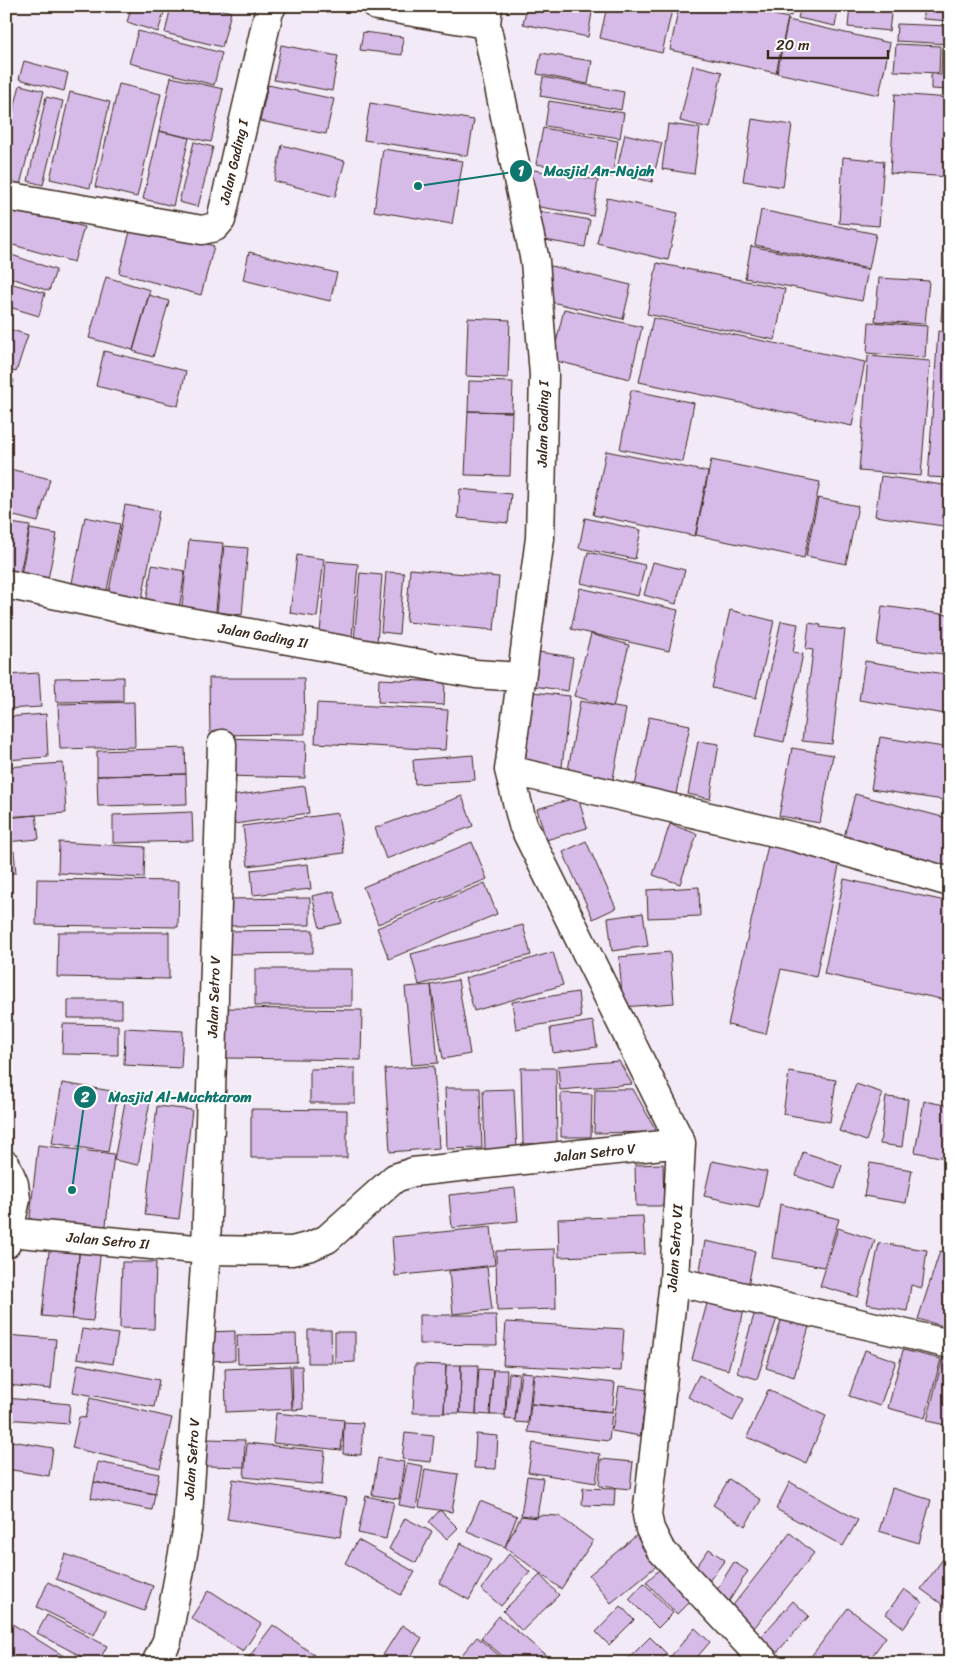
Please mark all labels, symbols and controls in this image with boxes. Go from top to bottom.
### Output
scale bar [768,28,888,60]
text: 20 m [776,32,810,58]
street label: Jalan Gading I [212,116,256,208]
callout: Masjid An-Najah [509,156,664,186]
text: 1 [518,158,525,184]
text: Masjid An-Najah [543,158,654,184]
street label: Jalan Gading I [530,379,556,469]
street label: Jalan Gading II [215,616,311,656]
street label: Jalan Setro V [200,955,228,1039]
callout: Masjid Al-Muchtarom [73,1082,261,1112]
text: 2 [80,1084,90,1110]
text: Masjid Al-Muchtarom [107,1084,252,1110]
street label: Jalan Setro V [552,1136,638,1170]
street label: Jalan Setro VI [659,1202,691,1293]
street label: Jalan Setro II [64,1225,151,1257]
street label: Jalan Setro V [177,1417,207,1502]

